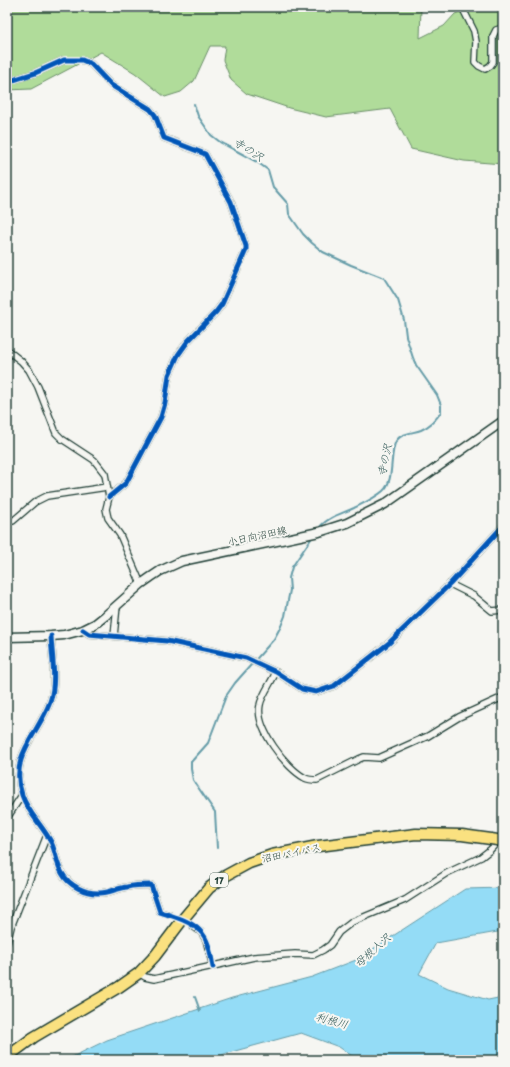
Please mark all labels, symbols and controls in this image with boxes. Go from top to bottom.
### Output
water label: 寺の沢 [231,133,268,165]
water label: 寺の沢 [372,441,396,478]
street label: 小日向沼田線 [226,521,288,549]
street label: 沼田バイパス [260,838,322,866]
road number: 17 [210,873,228,887]
water label: 母根入沢 [350,928,395,971]
water label: 利根川 [314,1007,350,1033]

